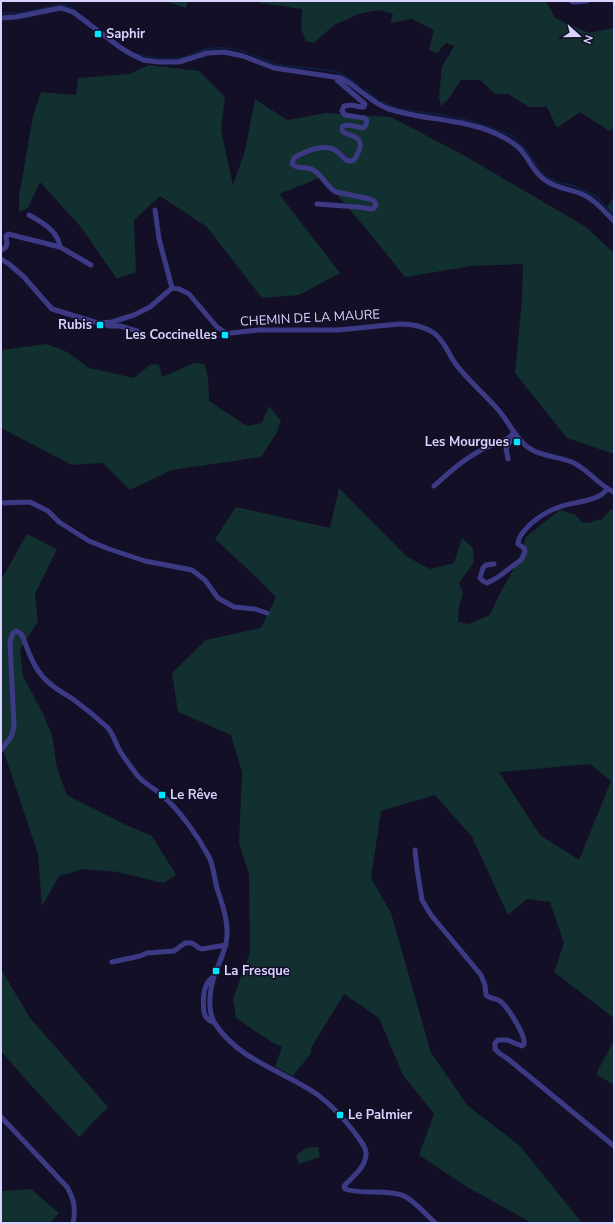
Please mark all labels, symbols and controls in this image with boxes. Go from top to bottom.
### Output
north arrow [559,16,599,56]
place label: Saphir [106,25,146,43]
marker: Saphir [93,29,103,39]
text: N [579,33,596,46]
street label: CHEMIN DE LA MAURE [240,305,380,331]
place label: Rubis [58,316,92,334]
marker: Rubis [95,320,105,330]
place label: Les Coccinelles [125,326,217,344]
marker: Les Coccinelles [220,330,230,340]
place label: Les Mourgues [425,433,509,451]
marker: Les Mourgues [512,437,522,447]
place label: Le Rêve [170,786,217,804]
marker: Le Rêve [157,790,167,800]
place label: La Fresque [224,962,290,980]
marker: La Fresque [211,966,221,976]
place label: Le Palmier [348,1106,413,1124]
marker: Le Palmier [335,1110,345,1120]

